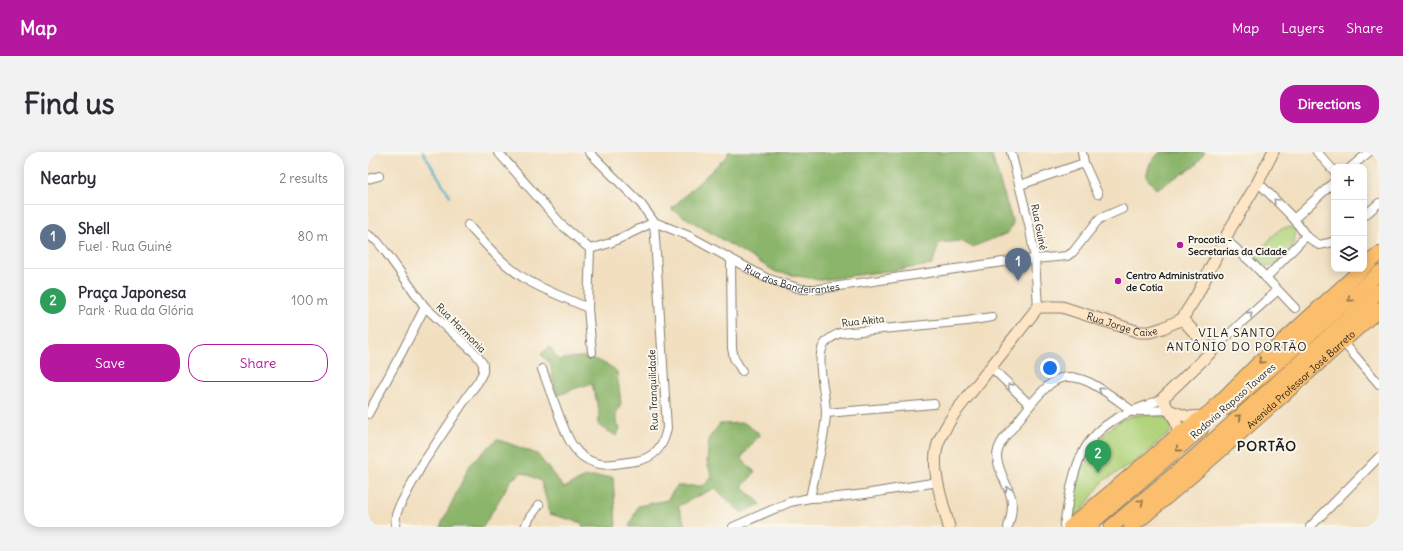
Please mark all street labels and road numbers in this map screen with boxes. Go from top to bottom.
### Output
street label: Rua Guiné [1028,203,1050,251]
street label: Rua dos Bandeirantes [742,261,841,296]
street label: Rua Harmonia [433,300,489,356]
street label: Rua Jorge Caixe [1085,309,1159,339]
street label: Rua Akita [841,312,885,330]
street label: Avenida Professor José Barreto [1244,327,1358,431]
street label: Rua Tranquilidade [645,349,661,431]
street label: Rodovia Raposo Tavares [1188,360,1279,442]

